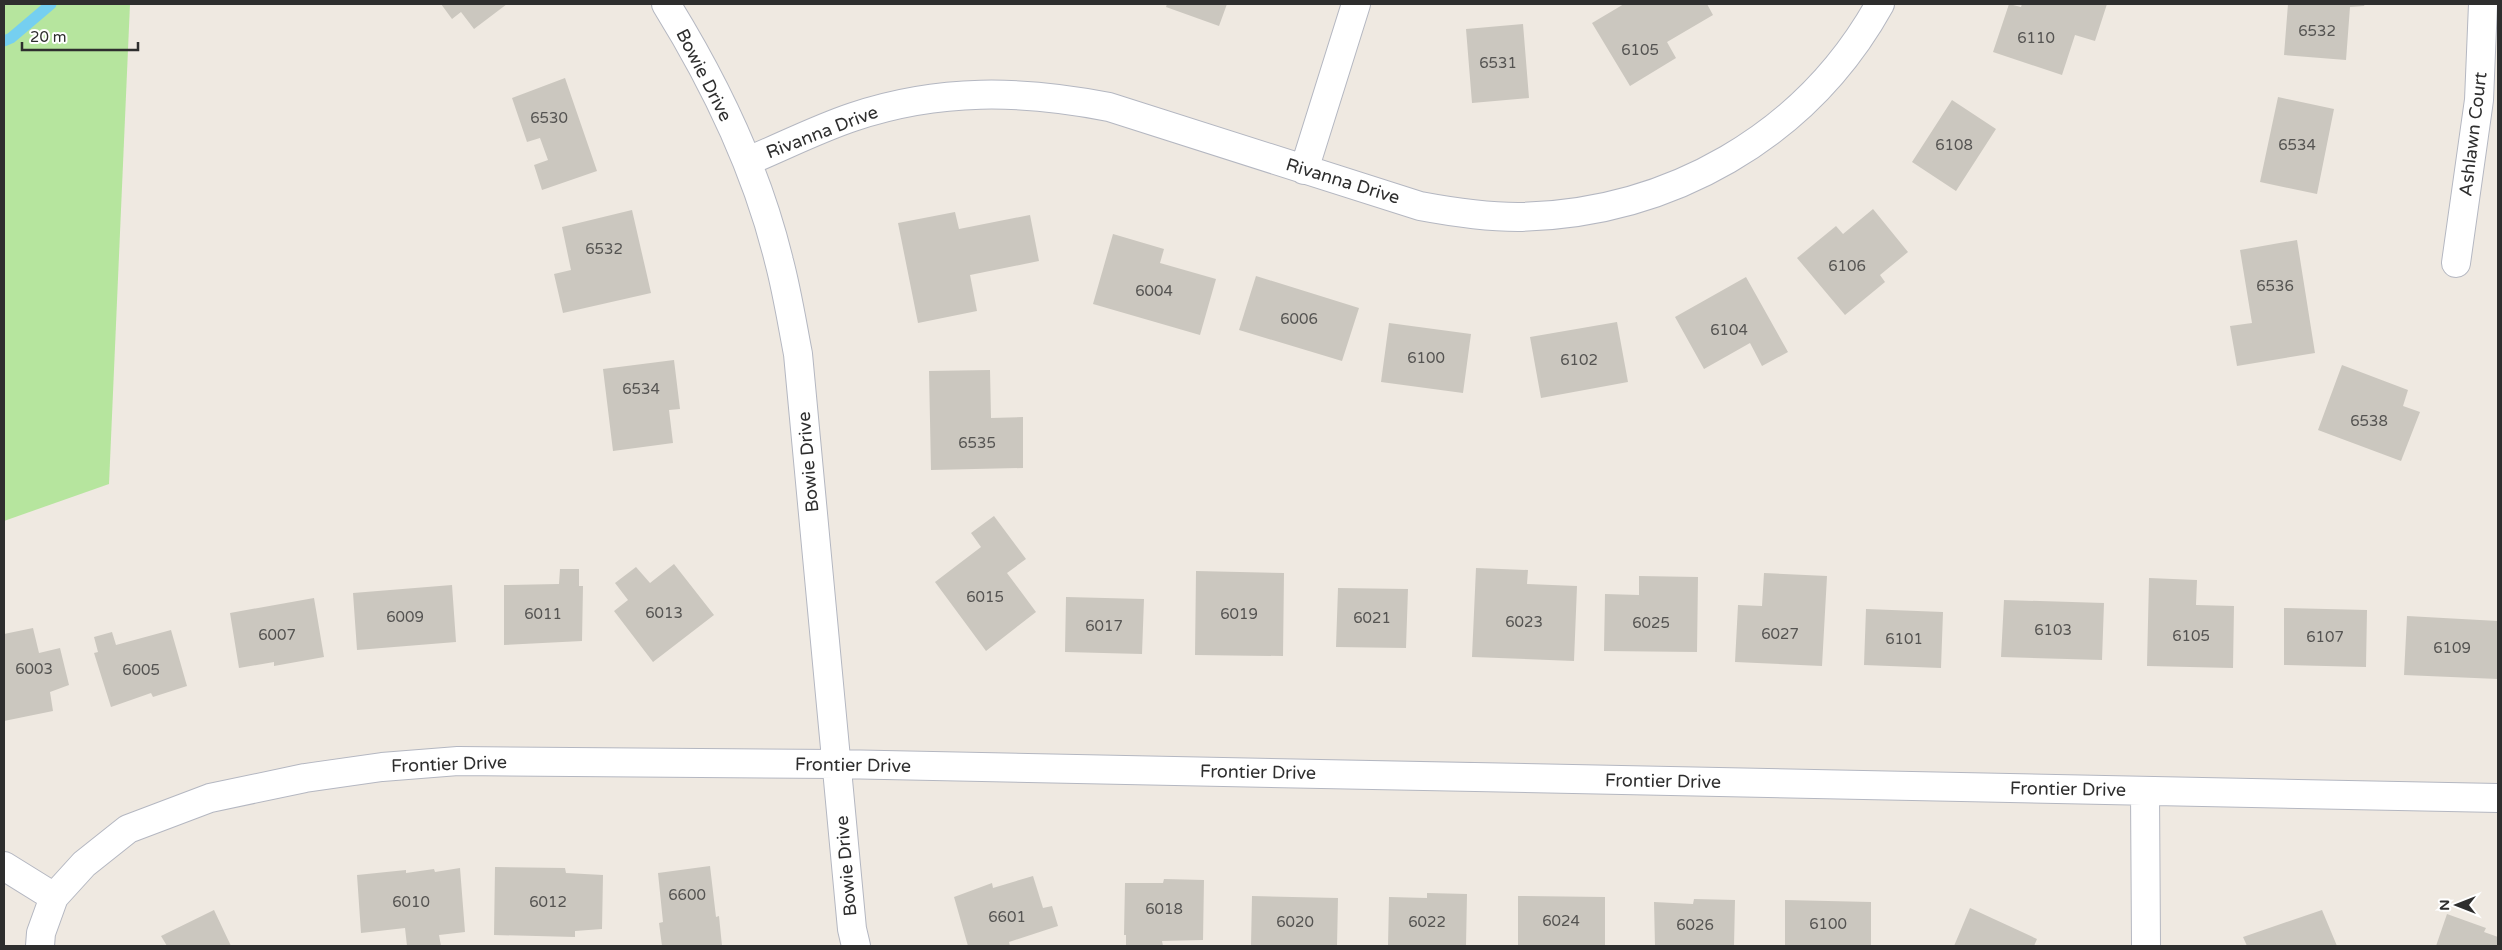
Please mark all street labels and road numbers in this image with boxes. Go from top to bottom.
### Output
street label: Bowie Drive [671,25,737,125]
street label: Ashlawn Court [2454,70,2492,198]
street label: Rivanna Drive [763,101,881,163]
street label: Rivanna Drive [1283,153,1403,209]
street label: Bowie Drive [793,411,823,513]
street label: Frontier Drive [391,751,507,777]
street label: Frontier Drive [795,753,911,777]
street label: Frontier Drive [1200,760,1316,784]
street label: Frontier Drive [1605,769,1721,793]
street label: Frontier Drive [2010,777,2126,801]
street label: Bowie Drive [831,815,861,917]

